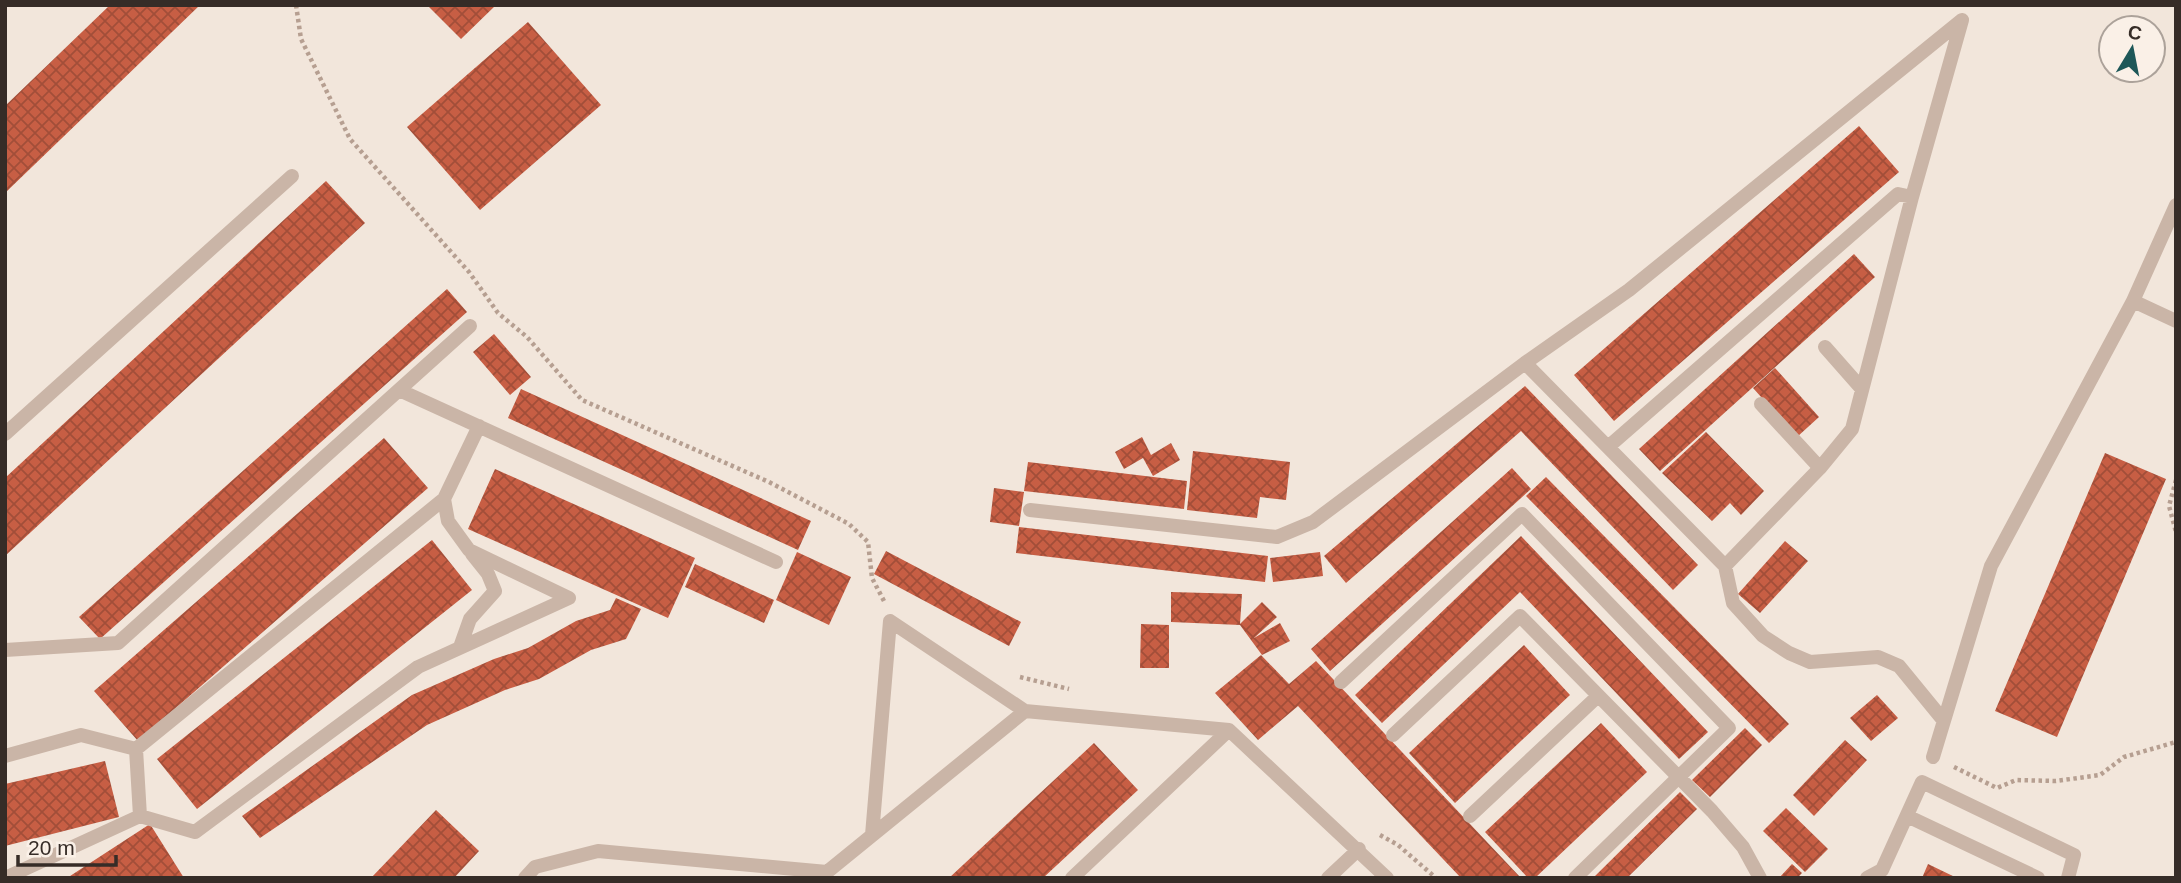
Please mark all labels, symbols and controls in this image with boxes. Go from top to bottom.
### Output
north arrow [2097,14,2167,84]
text: С [2126,21,2144,44]
scale bar [18,824,116,868]
text: 20 m [28,836,75,859]

